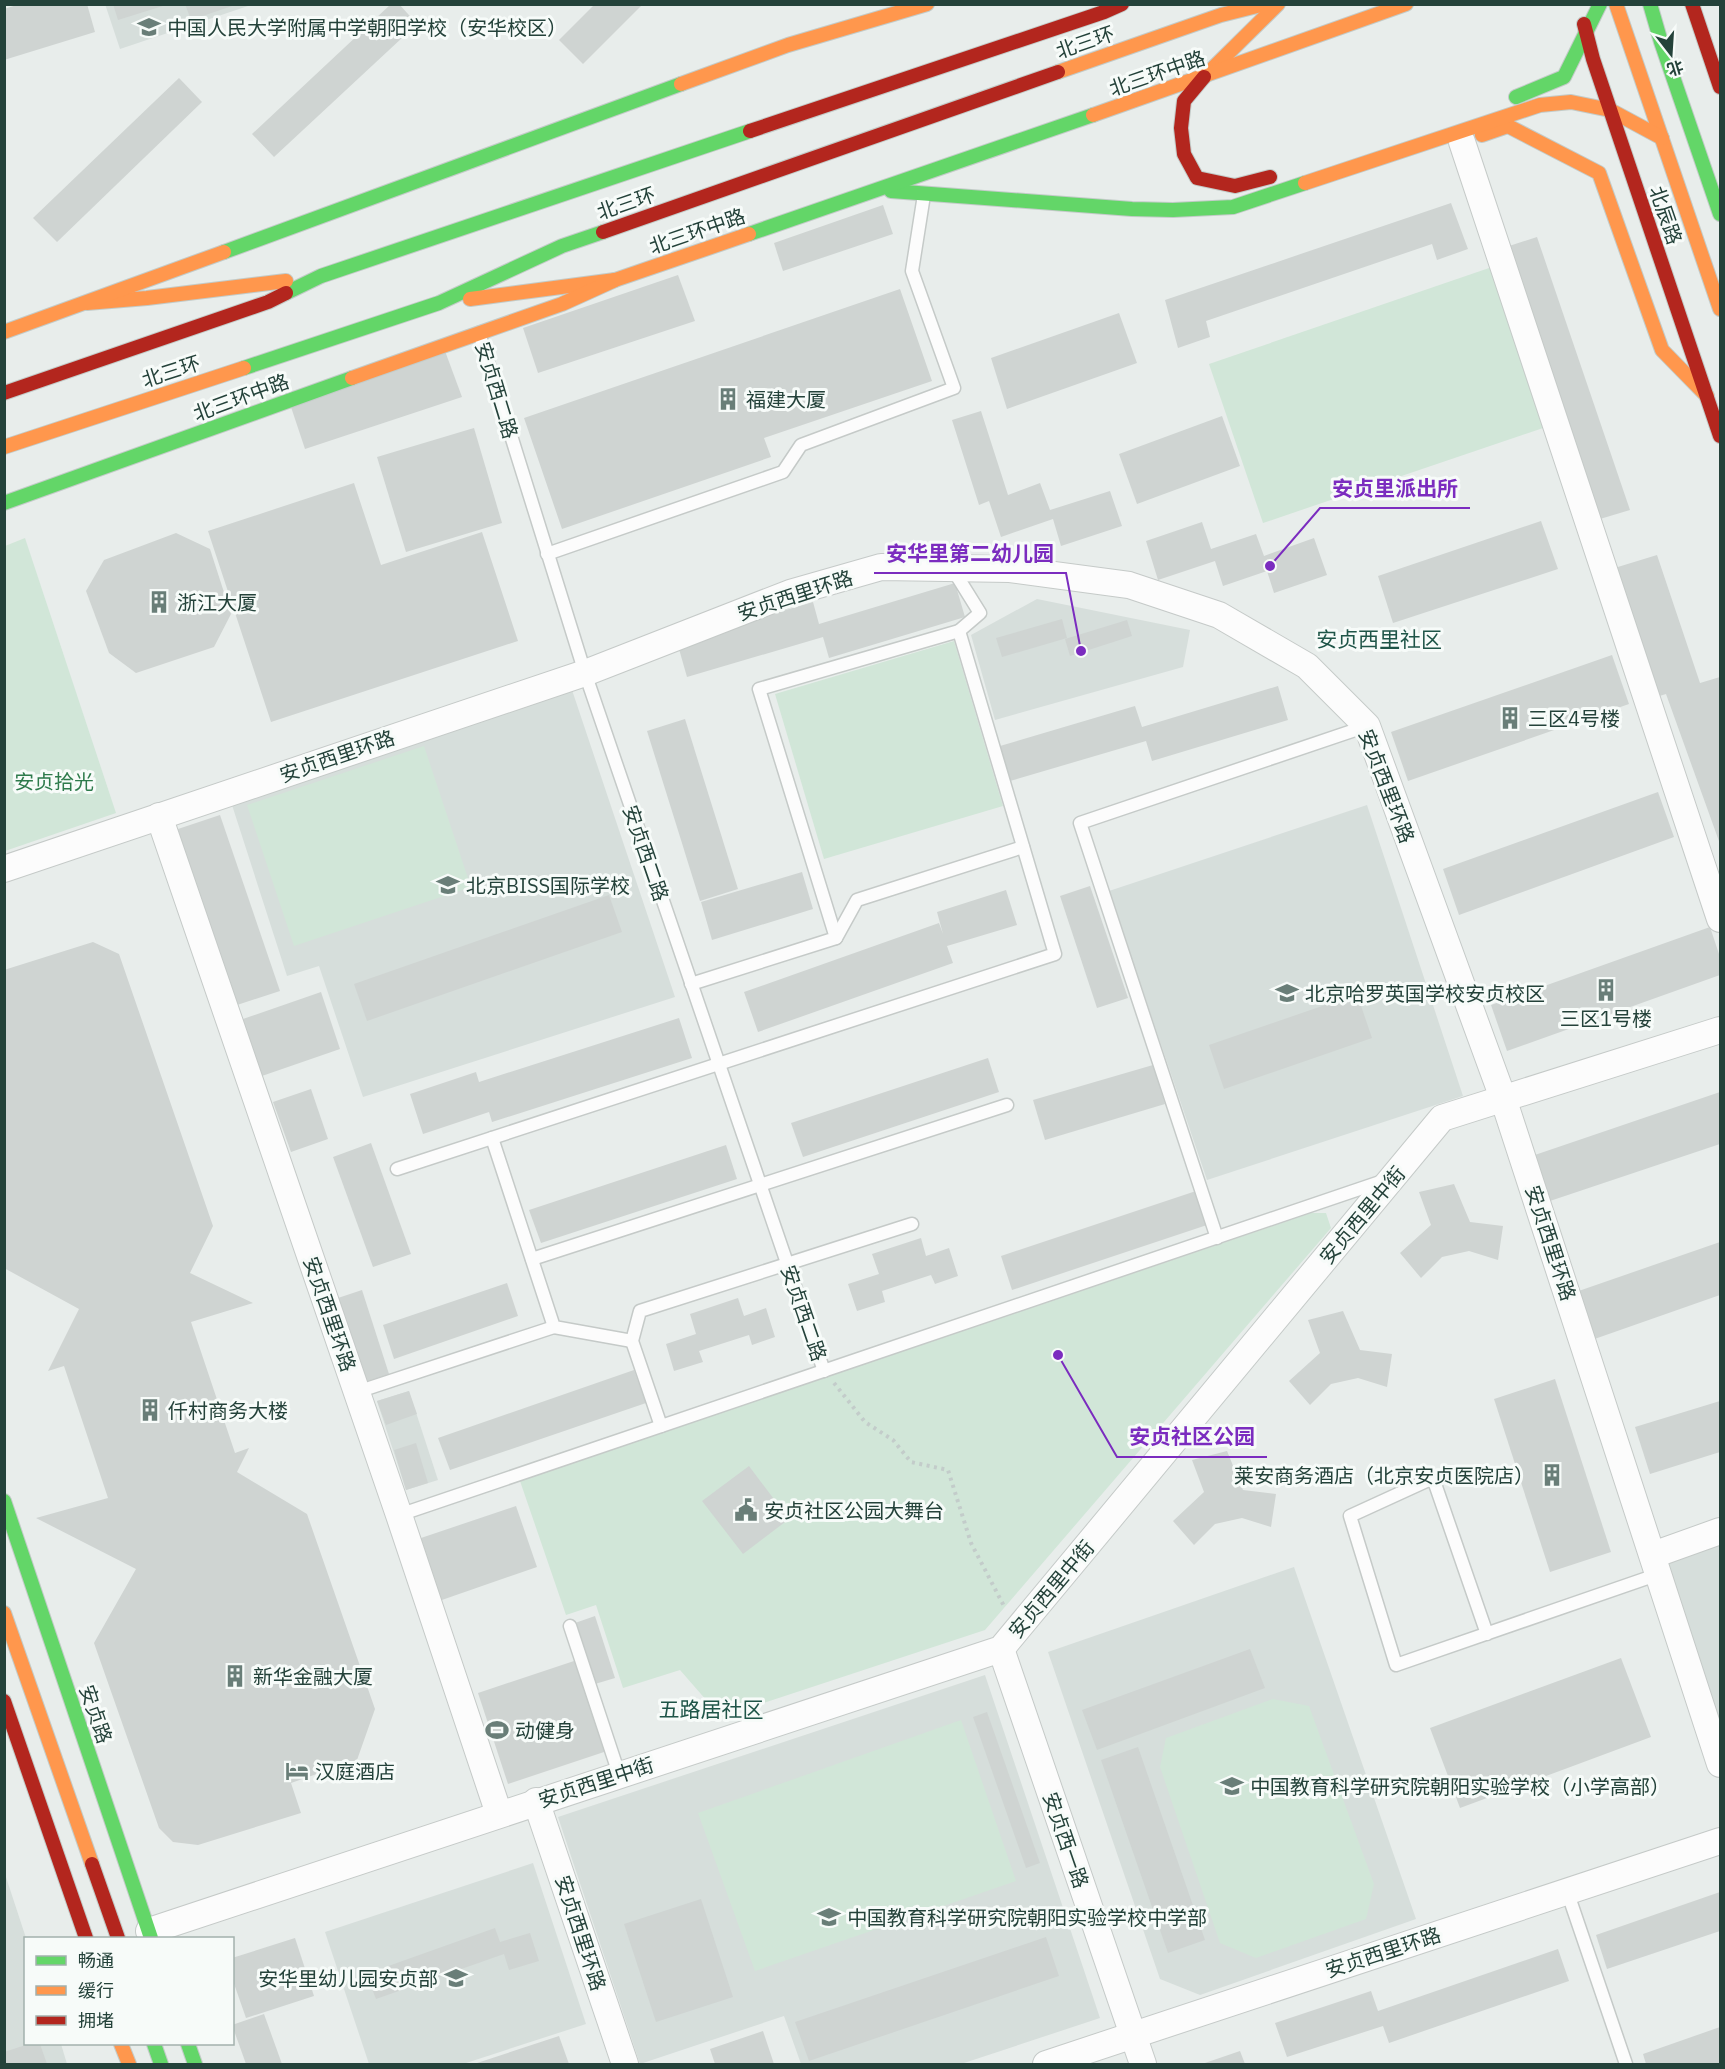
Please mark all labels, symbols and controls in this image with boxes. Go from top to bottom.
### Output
school or university icon: 中国人民大学附属中学朝阳学校（安华校区） [136,14,162,40]
place label: 中国人民大学附属中学朝阳学校（安华校区） [167,14,567,41]
street label: 北三环 [1052,19,1118,65]
north arrow [1641,24,1701,84]
street label: 北三环中路 [1105,44,1209,102]
text: 北 [1665,56,1686,80]
street label: 北三环 [593,180,659,226]
street label: 北辰路 [1643,182,1689,248]
street label: 北三环中路 [645,202,749,260]
street label: 安贞西二路 [469,338,525,442]
street label: 北三环 [138,349,204,393]
street label: 北三环中路 [189,367,293,427]
building icon: 福建大厦 [715,386,741,412]
place label: 福建大厦 [746,386,826,413]
callout: 安贞里派出所 [1320,469,1470,508]
text: 安贞里派出所 [1332,474,1458,502]
callout: 安华里第二幼儿园 [874,534,1066,573]
text: 安华里第二幼儿园 [886,539,1054,567]
street label: 安贞西里环路 [734,564,856,626]
building icon: 浙江大厦 [146,589,172,615]
place label: 浙江大厦 [177,589,257,616]
district label: 安贞西里社区 [1316,625,1442,653]
building icon: 三区4号楼 [1497,705,1523,731]
place label: 三区4号楼 [1528,705,1620,732]
street label: 安贞西里环路 [276,724,398,788]
street label: 安贞西里环路 [1353,725,1421,847]
park label: 安贞拾光 [14,768,94,795]
street label: 安贞西二路 [617,801,675,905]
school or university icon: 北京BISS国际学校 [435,872,461,898]
place label: 北京BISS国际学校 [466,872,630,899]
building icon: 三区1号楼 [1593,977,1619,1003]
school or university icon: 北京哈罗英国学校安贞校区 [1274,980,1300,1006]
place label: 北京哈罗英国学校安贞校区 [1305,980,1545,1007]
place label: 三区1号楼 [1560,1005,1652,1032]
street label: 安贞西里中街 [1313,1160,1411,1270]
street label: 安贞西里环路 [1520,1182,1582,1304]
street label: 安贞西里环路 [298,1253,362,1375]
street label: 安贞西二路 [775,1261,833,1365]
building icon: 仟村商务大楼 [137,1397,163,1423]
place label: 仟村商务大楼 [168,1397,288,1424]
callout: 安贞社区公园 [1117,1418,1267,1457]
text: 安贞社区公园 [1129,1422,1255,1450]
place label: 莱安商务酒店（北京安贞医院店） [1234,1462,1534,1489]
building icon: 莱安商务酒店（北京安贞医院店） [1539,1462,1565,1488]
public building icon: 安贞社区公园大舞台 [733,1497,759,1523]
place label: 安贞社区公园大舞台 [764,1497,944,1524]
street label: 安贞西里中街 [1002,1534,1100,1644]
building icon: 新华金融大厦 [222,1663,248,1689]
place label: 新华金融大厦 [253,1663,373,1690]
street label: 安贞路 [73,1681,119,1747]
district label: 五路居社区 [659,1695,764,1723]
sports icon: 动健身 [484,1717,510,1743]
place label: 动健身 [515,1717,575,1744]
street label: 安贞西里中街 [535,1751,657,1813]
hotel icon: 汉庭酒店 [284,1758,310,1784]
place label: 汉庭酒店 [315,1758,395,1785]
school or university icon: 中国教育科学研究院朝阳实验学校（小学高部） [1219,1773,1245,1799]
place label: 中国教育科学研究院朝阳实验学校（小学高部） [1250,1773,1670,1800]
street label: 安贞西一路 [1037,1788,1095,1892]
street label: 安贞西里环路 [550,1872,612,1994]
school or university icon: 中国教育科学研究院朝阳实验学校中学部 [816,1904,842,1930]
place label: 中国教育科学研究院朝阳实验学校中学部 [847,1904,1207,1931]
street label: 安贞西里环路 [1322,1921,1444,1983]
legend [24,1937,234,2045]
text: 畅通 [78,1949,114,1972]
place label: 安华里幼儿园安贞部 [258,1965,438,1992]
school or university icon: 安华里幼儿园安贞部 [443,1965,469,1991]
text: 缓行 [78,1979,114,2002]
text: 拥堵 [78,2009,114,2032]

